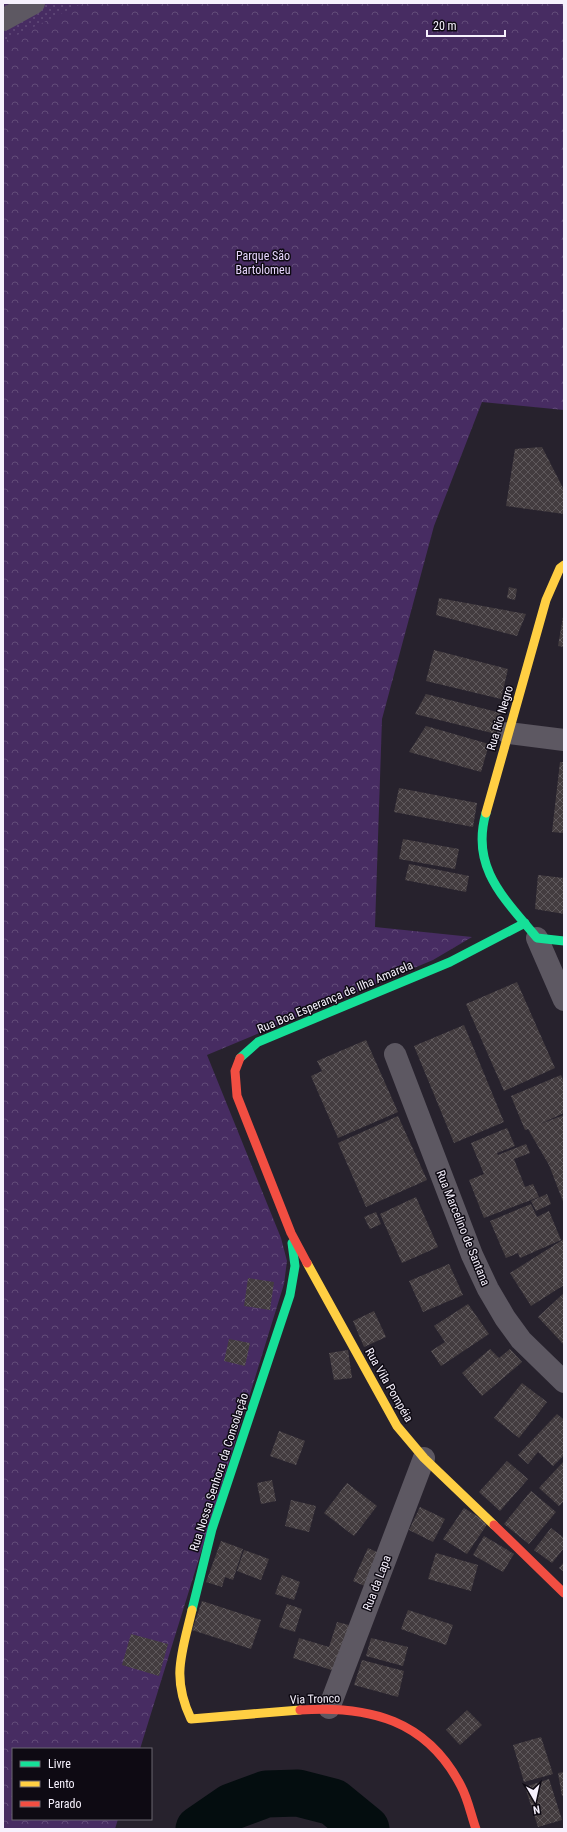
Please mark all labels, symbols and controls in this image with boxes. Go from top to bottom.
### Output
scale bar [427,12,505,38]
text: 20 m [433,19,457,33]
park label: Parque São Bartolomeu [236,249,291,277]
street label: Rua Rio Negro [484,684,516,752]
street label: Rua Boa Esperança de Ilha Amarela [255,958,415,1036]
street label: Rua Marcelino de Santana [433,1168,493,1288]
street label: Rua Vila Pompéia [362,1346,416,1425]
street label: Rua Nossa Senhora da Consolação [187,1391,251,1553]
street label: Rua da Lapa [360,1553,394,1613]
street label: Via Tronco [290,1691,340,1707]
legend [12,1748,152,1820]
text: Livre [48,1757,71,1771]
text: Lento [48,1777,75,1791]
north arrow [515,1780,555,1820]
text: Parado [48,1797,81,1811]
text: N [532,1802,541,1816]

